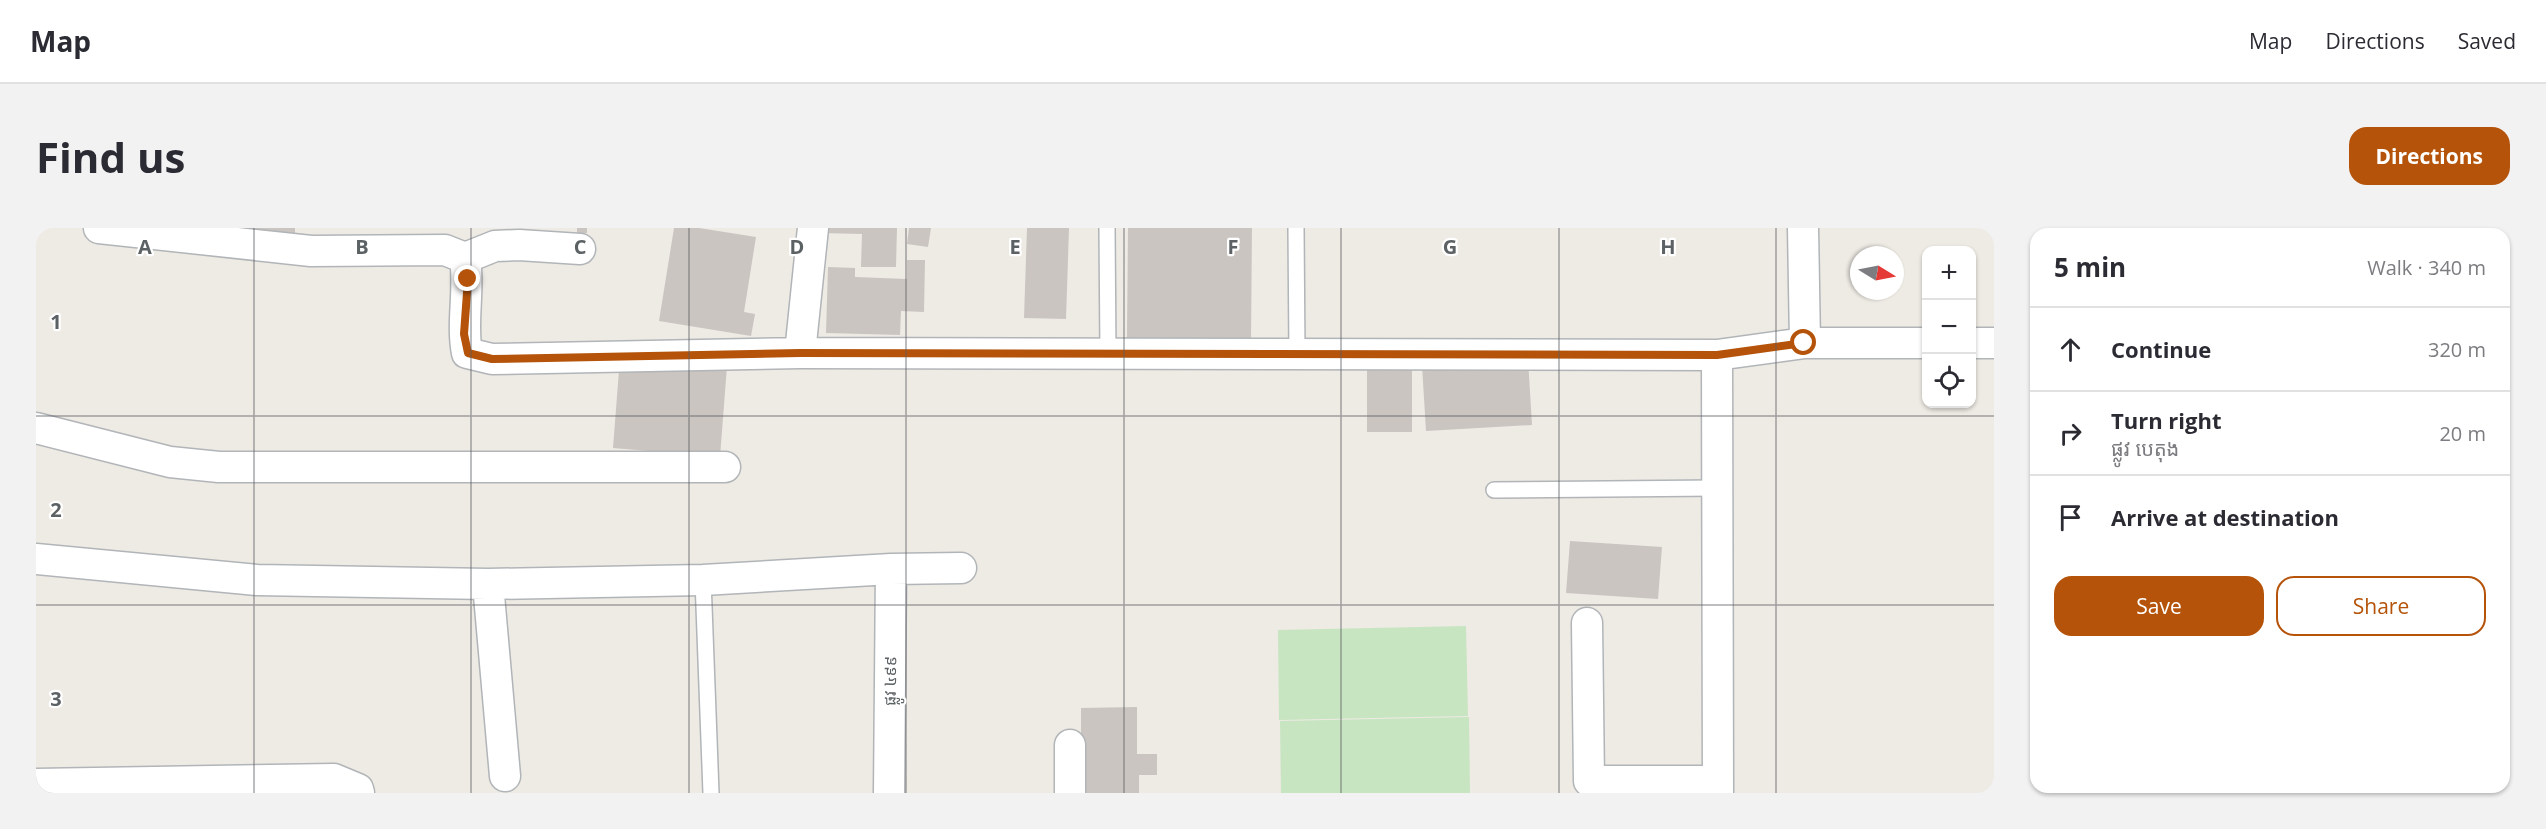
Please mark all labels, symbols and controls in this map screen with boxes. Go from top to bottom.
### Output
text: Map [30,22,91,60]
text: Map [2249,27,2292,55]
text: Directions [2325,27,2425,55]
text: Saved [2458,27,2516,55]
button: Directions [2349,127,2510,185]
text: Find us [36,128,185,185]
text: A [138,233,152,260]
text: B [355,233,369,260]
text: C [574,233,587,260]
text: D [790,233,804,260]
text: E [1009,233,1021,260]
text: F [1228,233,1238,260]
text: G [1443,233,1457,260]
text: H [1660,233,1676,260]
north arrow [1850,246,1904,300]
map controls [1922,246,1976,408]
button: + [1922,246,1976,300]
text: 5 min [2054,249,2126,285]
text: Walk · 340 m [2367,254,2486,281]
route end [454,265,480,291]
button: − [1922,300,1976,354]
text: 1 [50,308,62,335]
route start [1790,329,1816,355]
icon: ahead [2054,333,2087,366]
text: Continue [2111,334,2211,364]
text: 320 m [2428,336,2486,363]
button: locate [1922,354,1976,408]
text: Turn right [2111,405,2222,435]
icon: right [2054,417,2087,450]
text: 20 m [2439,420,2486,447]
text: ផ្លូវ បេតុង [2111,435,2179,462]
text: 2 [50,496,62,523]
icon: arrive [2054,501,2087,534]
text: Arrive at destination [2111,502,2339,532]
button: Save [2054,576,2264,636]
button: Share [2276,576,2486,636]
street label: ផ្លូវ ៤៩៩ [879,656,905,706]
text: 3 [50,685,62,712]

